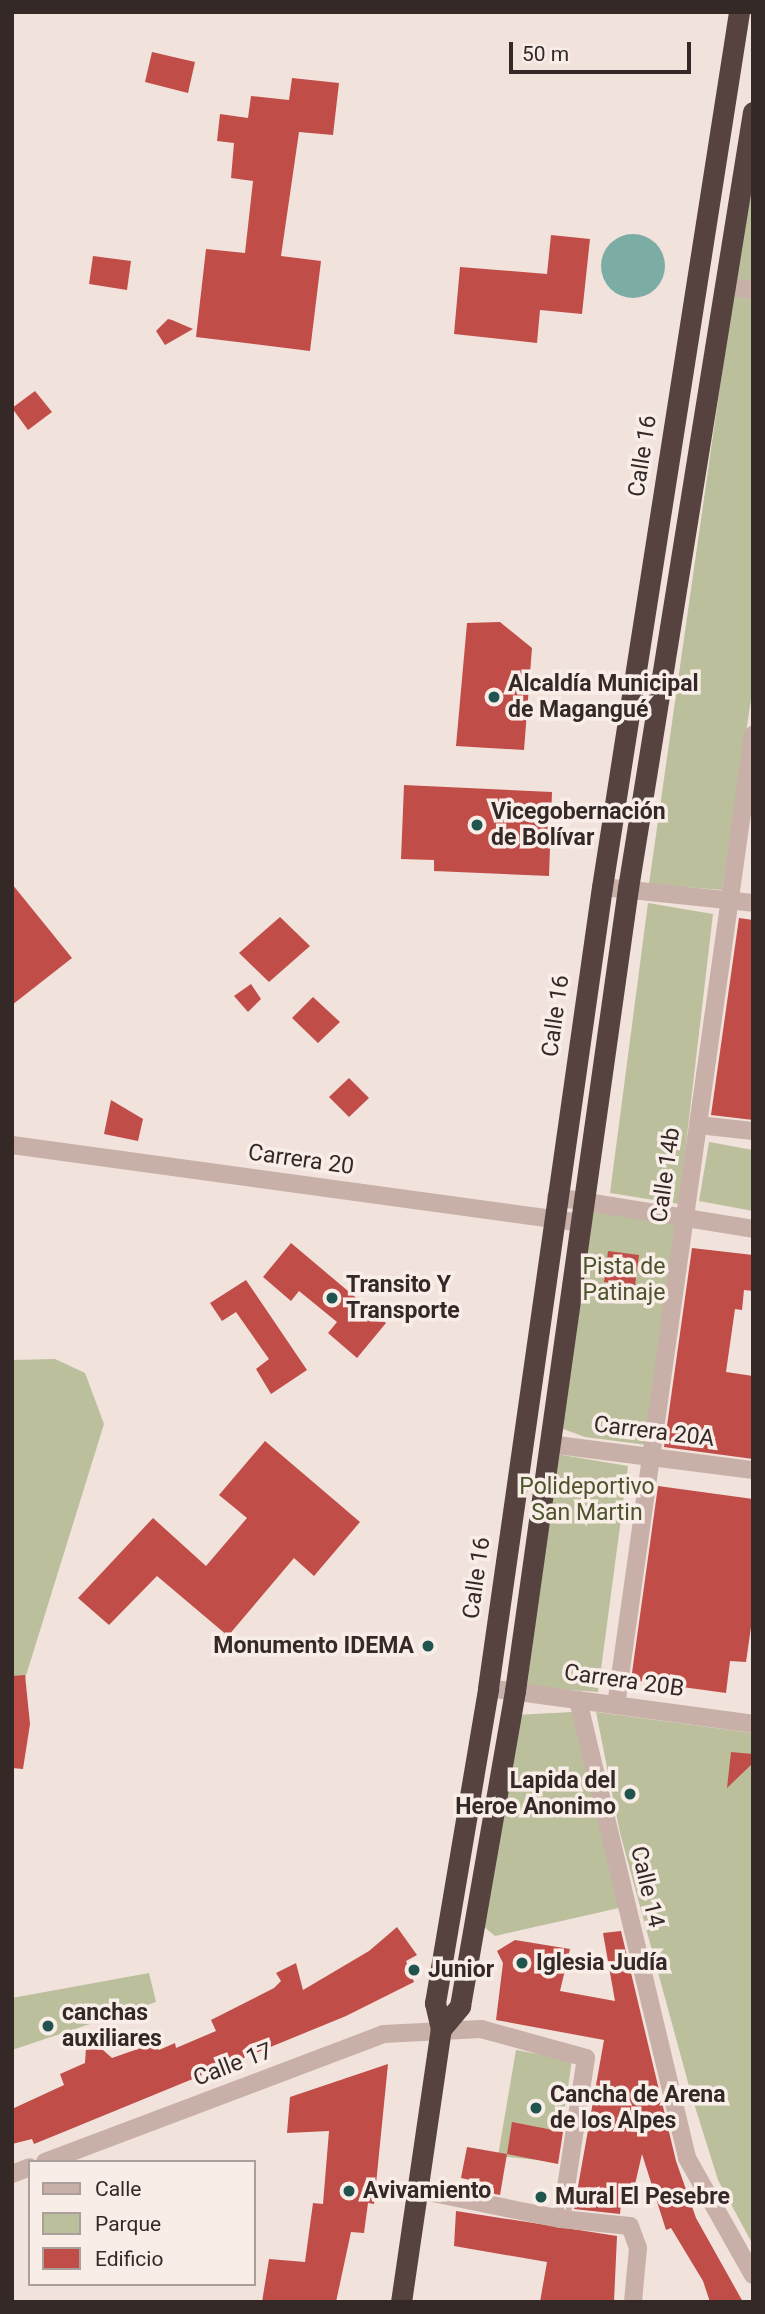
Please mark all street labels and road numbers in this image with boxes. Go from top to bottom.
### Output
street label: Calle 16 [623,413,663,499]
street label: Calle 16 [537,973,575,1059]
street label: Calle 14b [646,1126,686,1224]
street label: Carrera 20 [246,1139,356,1181]
street label: Carrera 20A [592,1411,716,1453]
street label: Calle 16 [458,1535,496,1621]
street label: Carrera 20B [562,1659,686,1703]
street label: Calle 14 [624,1844,670,1930]
street label: Calle 17 [190,2037,276,2093]

